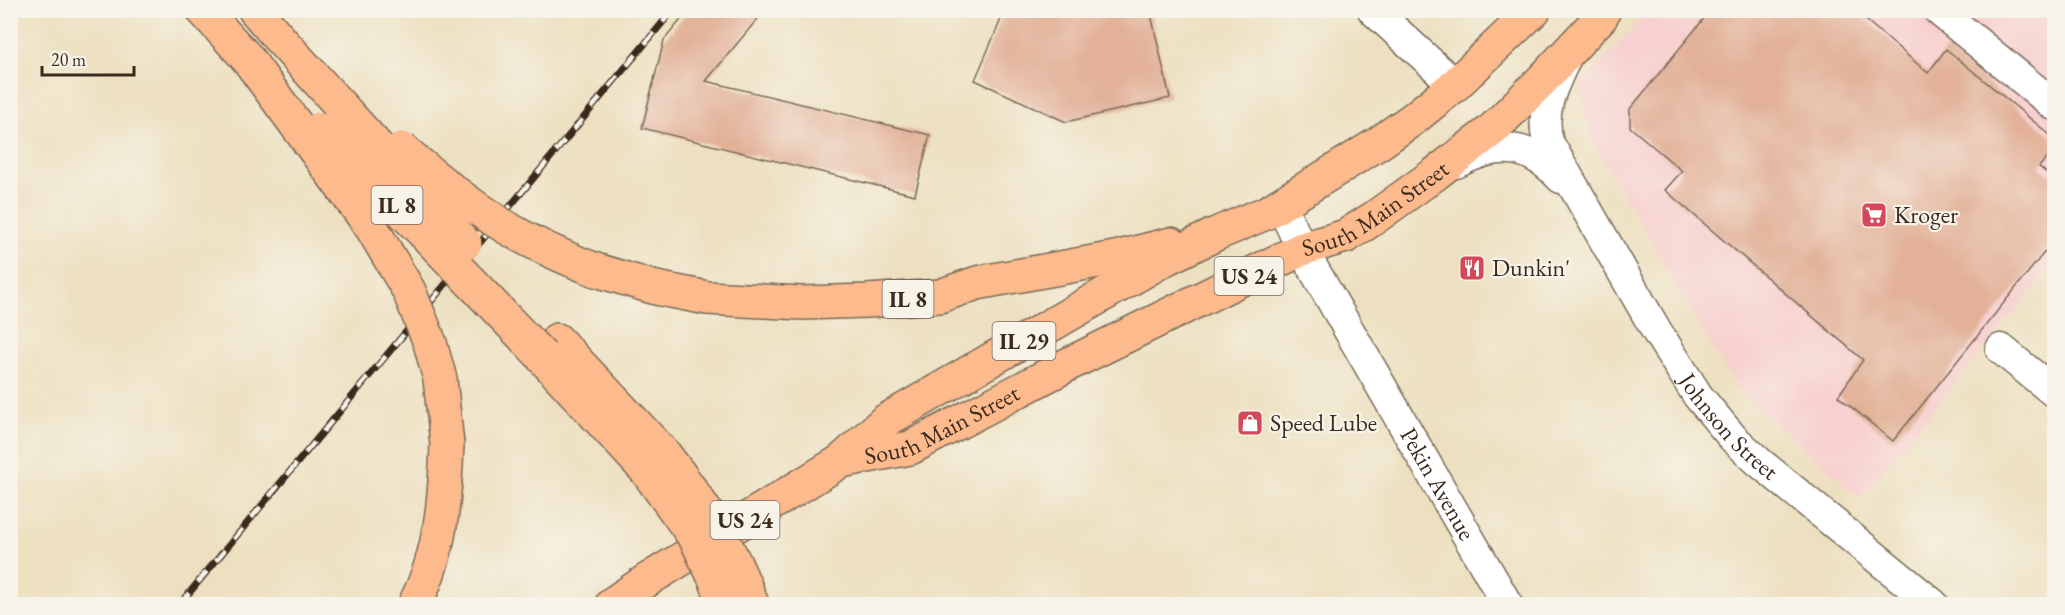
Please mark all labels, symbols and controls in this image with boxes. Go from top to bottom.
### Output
scale bar [42,39,134,77]
text: 20 m [51,48,86,71]
street label: South Main Street [1298,153,1455,263]
road number: IL 8 [372,186,422,224]
place label: Kroger [1894,199,1958,230]
supermarket icon: Kroger [1859,200,1889,230]
place label: Dunkin' [1492,252,1570,283]
restaurant icon: Dunkin' [1457,253,1487,283]
road number: US 24 [1214,257,1284,295]
road number: IL 8 [882,280,934,318]
road number: IL 29 [992,322,1056,360]
street label: Johnson Street [1671,365,1785,487]
street label: South Main Street [862,377,1025,471]
place label: Speed Lube [1270,407,1377,438]
shop icon: Speed Lube [1235,408,1265,438]
street label: Pekin Avenue [1393,422,1483,546]
road number: US 24 [710,501,780,539]

